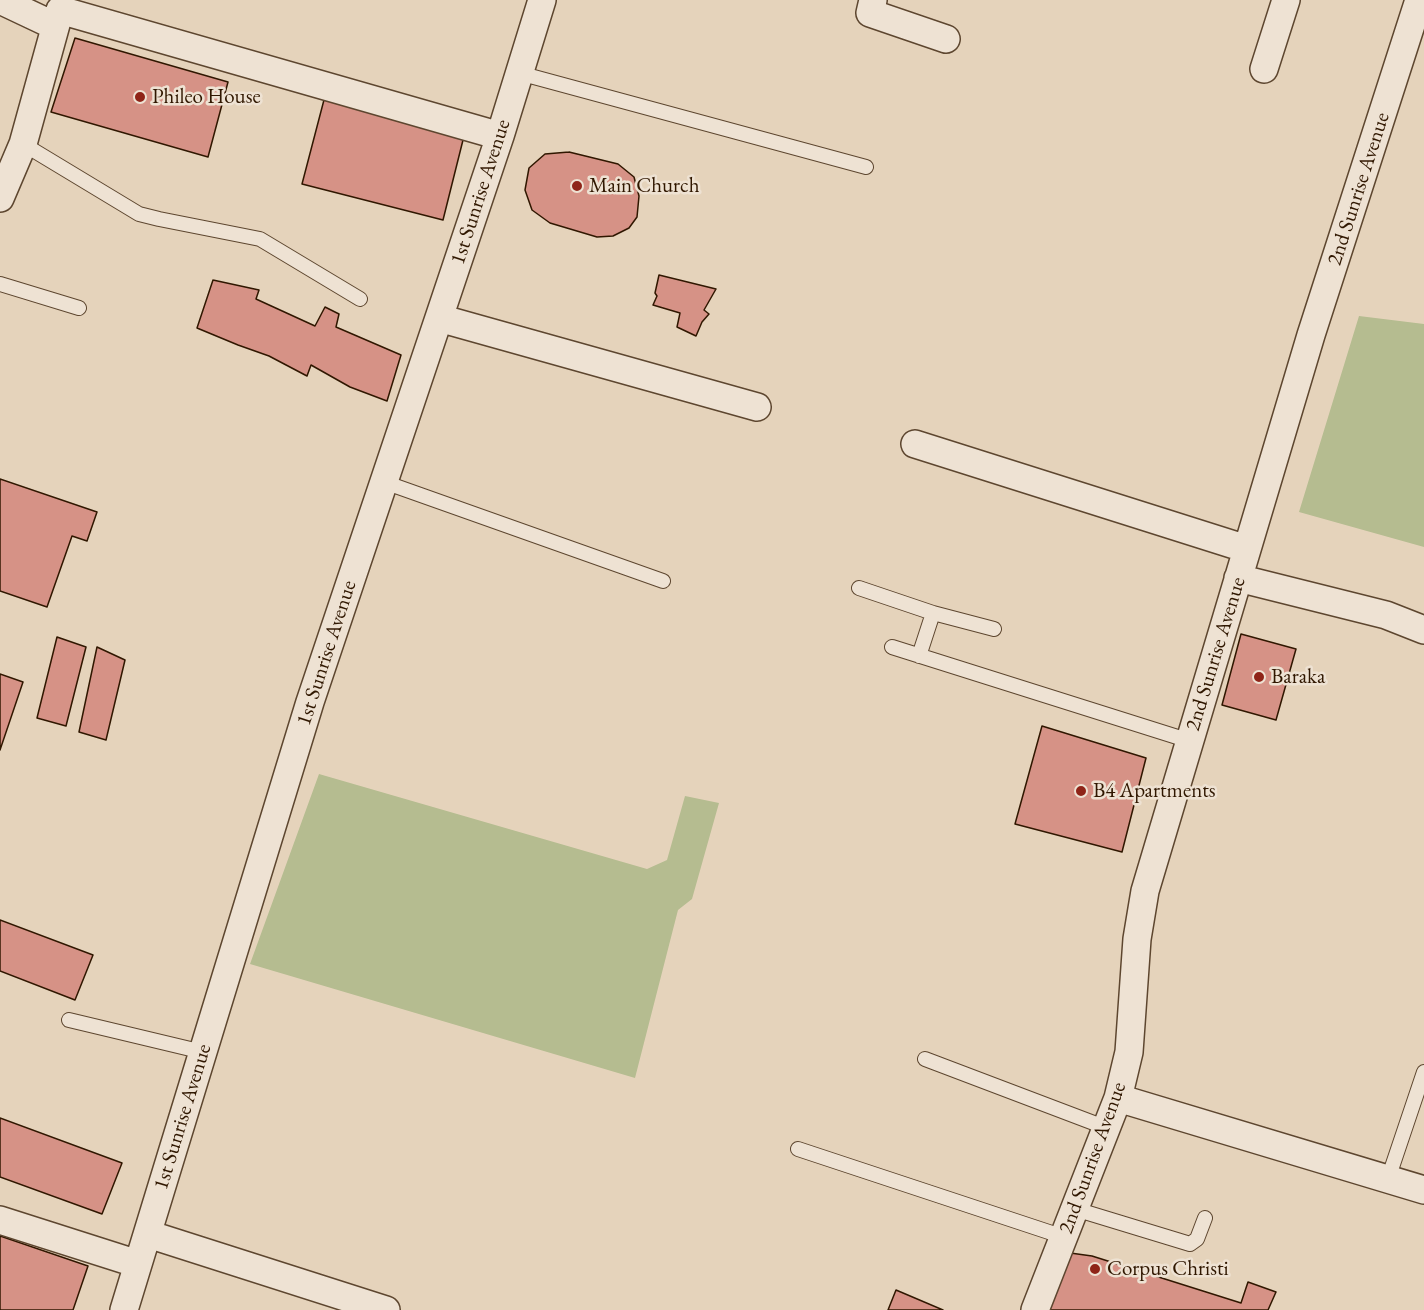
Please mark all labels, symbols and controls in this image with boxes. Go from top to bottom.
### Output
place label: Phileo House [152,84,261,110]
marker: Phileo House [133,90,147,104]
street label: 2nd Sunrise Avenue [1322,109,1396,269]
street label: 1st Sunrise Avenue [446,116,516,268]
place label: Main Church [589,173,699,199]
marker: Main Church [570,179,584,193]
street label: 2nd Sunrise Avenue [1181,574,1251,734]
street label: 1st Sunrise Avenue [292,577,362,729]
place label: Baraka [1271,664,1325,690]
marker: Baraka [1252,670,1266,684]
place label: B4 Apartments [1093,778,1216,804]
marker: B4 Apartments [1074,784,1088,798]
street label: 1st Sunrise Avenue [149,1041,217,1193]
street label: 2nd Sunrise Avenue [1054,1079,1132,1237]
place label: Corpus Christi [1107,1256,1229,1282]
marker: Corpus Christi [1088,1262,1102,1276]

